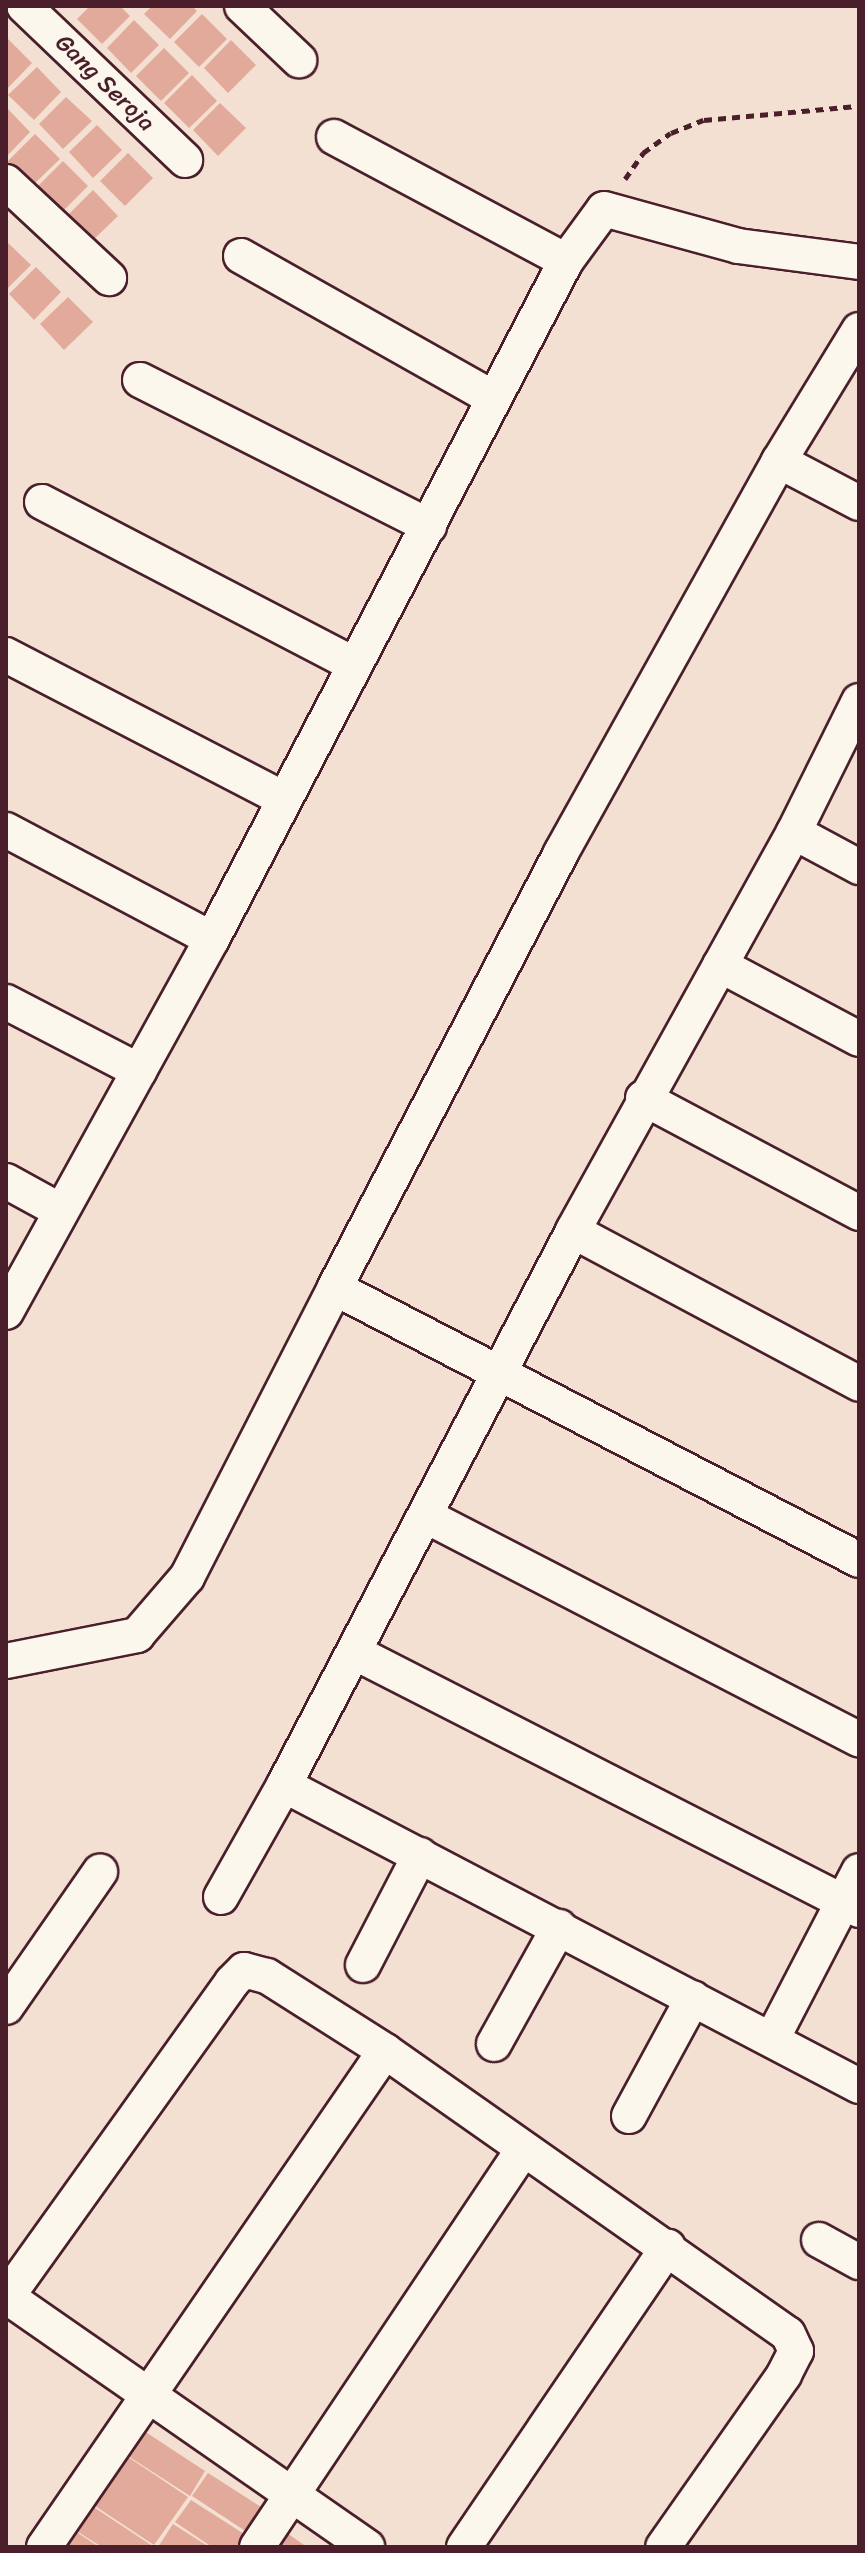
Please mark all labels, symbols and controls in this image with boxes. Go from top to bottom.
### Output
street label: Gang Seroja [49,28,161,138]

